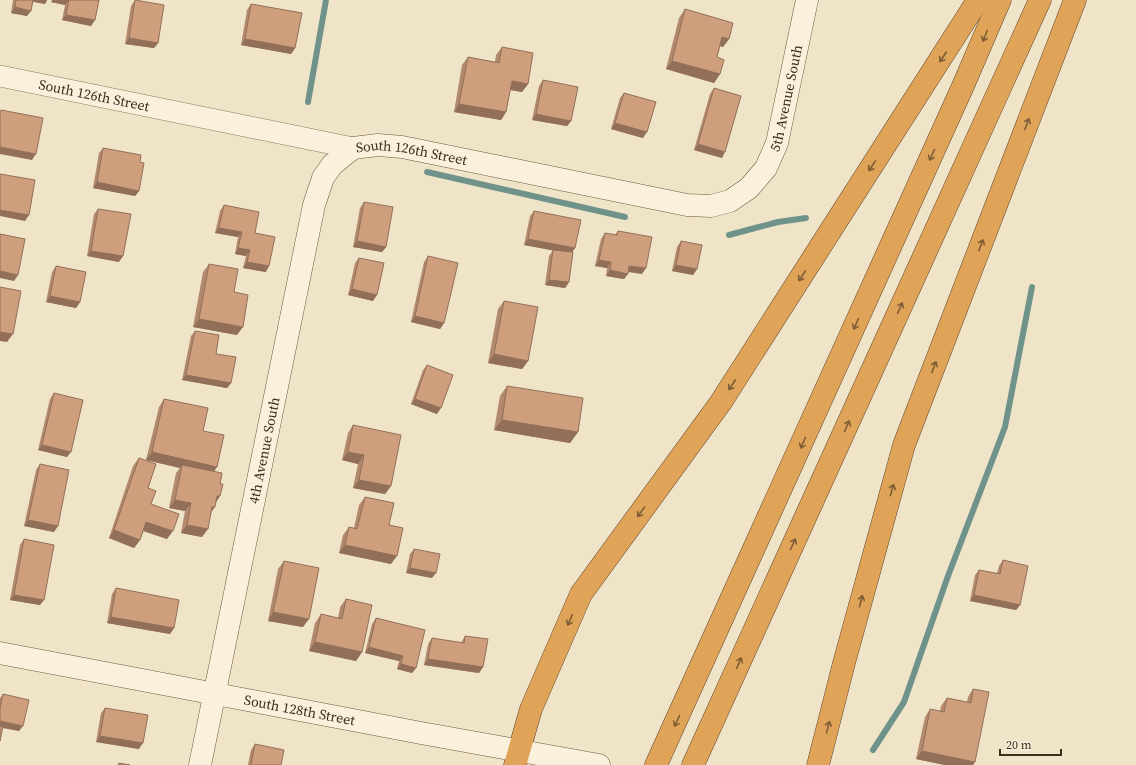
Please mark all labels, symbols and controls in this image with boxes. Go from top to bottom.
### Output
one-way arrow [980,29,988,41]
street label: 5th Avenue South [764,43,807,155]
one-way arrow [939,51,947,62]
street label: South 126th Street [37,74,152,116]
one-way arrow [1024,118,1032,130]
street label: South 126th Street [355,135,469,170]
one-way arrow [928,148,936,160]
one-way arrow [868,161,877,172]
one-way arrow [977,240,985,252]
one-way arrow [798,270,806,281]
one-way arrow [897,302,905,314]
one-way arrow [852,318,859,330]
one-way arrow [931,361,939,373]
one-way arrow [728,379,736,390]
street label: 4th Avenue South [243,395,285,506]
one-way arrow [844,420,851,432]
one-way arrow [798,437,806,449]
one-way arrow [889,483,896,496]
one-way arrow [637,507,645,518]
one-way arrow [790,539,797,551]
one-way arrow [858,595,865,608]
one-way arrow [566,614,573,626]
one-way arrow [736,657,743,669]
street label: South 128th Street [242,690,357,730]
one-way arrow [673,715,680,727]
one-way arrow [825,721,832,734]
scale bar [1000,731,1061,757]
text: 20 m [1006,737,1032,753]

